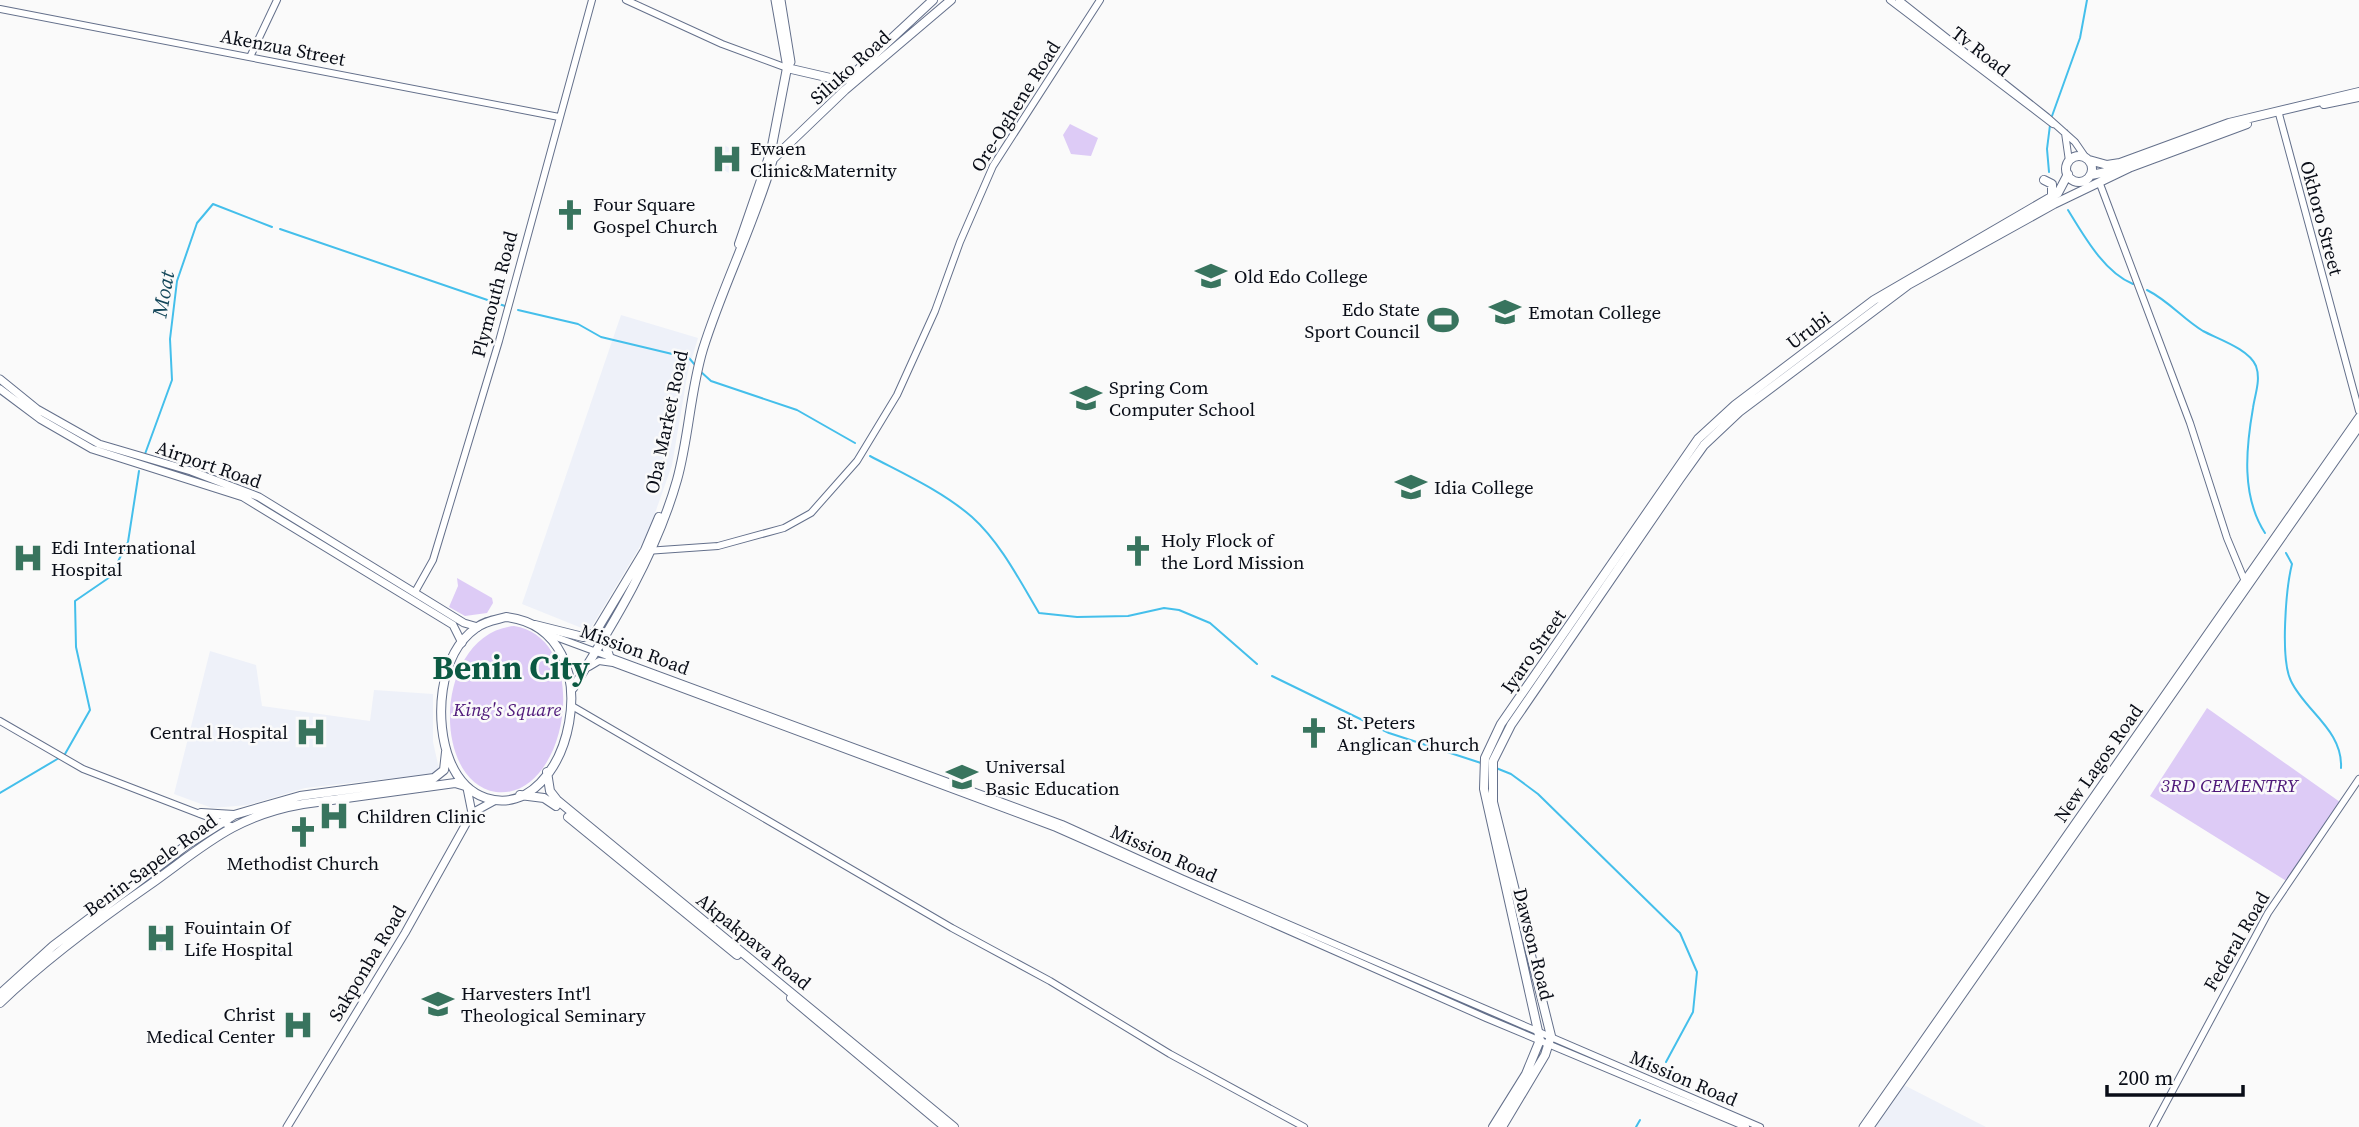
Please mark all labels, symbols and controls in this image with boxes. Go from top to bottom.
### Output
street label: Tv Road [1946,20,2016,82]
street label: Akenzua Street [218,22,349,72]
street label: Siluko Road [804,24,896,110]
street label: Ore-Oghene Road [964,35,1066,177]
place label: Ewaen Clinic&Maternity [750,135,897,183]
hospital icon: Ewaen Clinic&Maternity [710,142,744,176]
street label: Okhoro Street [2294,158,2350,279]
place label: Four Square Gospel Church [593,191,718,239]
church icon: Four Square Gospel Church [553,198,587,232]
street label: Plymouth Road [465,228,523,360]
school or university icon: Old Edo College [1194,259,1228,293]
place label: Old Edo College [1234,263,1368,289]
water label: Moat [144,267,182,321]
school or university icon: Emotan College [1488,295,1522,329]
place label: Edo State Sport Council [1305,296,1420,344]
place label: Emotan College [1528,299,1661,325]
sports icon: Edo State Sport Council [1426,303,1460,337]
street label: Urubi [1781,305,1836,355]
street label: Oba Market Road [638,348,694,496]
place label: Spring Com Computer School [1109,374,1255,422]
school or university icon: Spring Com Computer School [1069,381,1103,415]
street label: Airport Road [153,434,265,494]
school or university icon: Idia College [1394,470,1428,504]
place label: Idia College [1434,474,1534,500]
place label: Holy Flock of the Lord Mission [1161,527,1304,575]
place label: Edi International Hospital [51,534,196,582]
church icon: Holy Flock of the Lord Mission [1121,534,1155,568]
hospital icon: Edi International Hospital [11,541,45,575]
street label: Iyaro Street [1494,603,1572,698]
street label: Mission Road [577,617,693,681]
district label: Benin City [432,645,590,690]
park label: King's Square [452,696,561,722]
street label: New Lagos Road [2048,699,2149,827]
place label: St. Peters Anglican Church [1337,709,1480,757]
hospital icon: Central Hospital [294,715,328,749]
church icon: St. Peters Anglican Church [1297,716,1331,750]
place label: Central Hospital [150,719,288,745]
place label: Universal Basic Education [985,753,1120,801]
school or university icon: Universal Basic Education [945,760,979,794]
park label: 3RD CEMENTRY [2160,772,2300,798]
hospital icon: Children Clinic [317,799,351,833]
place label: Children Clinic [357,803,486,829]
street label: Benin-Sapele Road [78,808,222,922]
church icon: Methodist Church [286,815,320,849]
street label: Mission Road [1106,818,1222,888]
place label: Methodist Church [227,850,379,876]
street label: Dawson Road [1508,885,1561,1003]
street label: Federal Road [2197,886,2275,996]
street label: Akpakpava Road [691,887,817,995]
street label: Sakponba Road [322,900,412,1026]
place label: Fouintain Of Life Hospital [184,914,293,962]
hospital icon: Fouintain Of Life Hospital [144,921,178,955]
place label: Harvesters Int'l Theological Seminary [461,980,646,1028]
school or university icon: Harvesters Int'l Theological Seminary [421,987,455,1021]
place label: Christ Medical Center [146,1001,276,1049]
hospital icon: Christ Medical Center [281,1008,315,1042]
street label: Mission Road [1626,1044,1742,1112]
scale bar [2107,1054,2244,1098]
text: 200 m [2118,1063,2173,1092]

